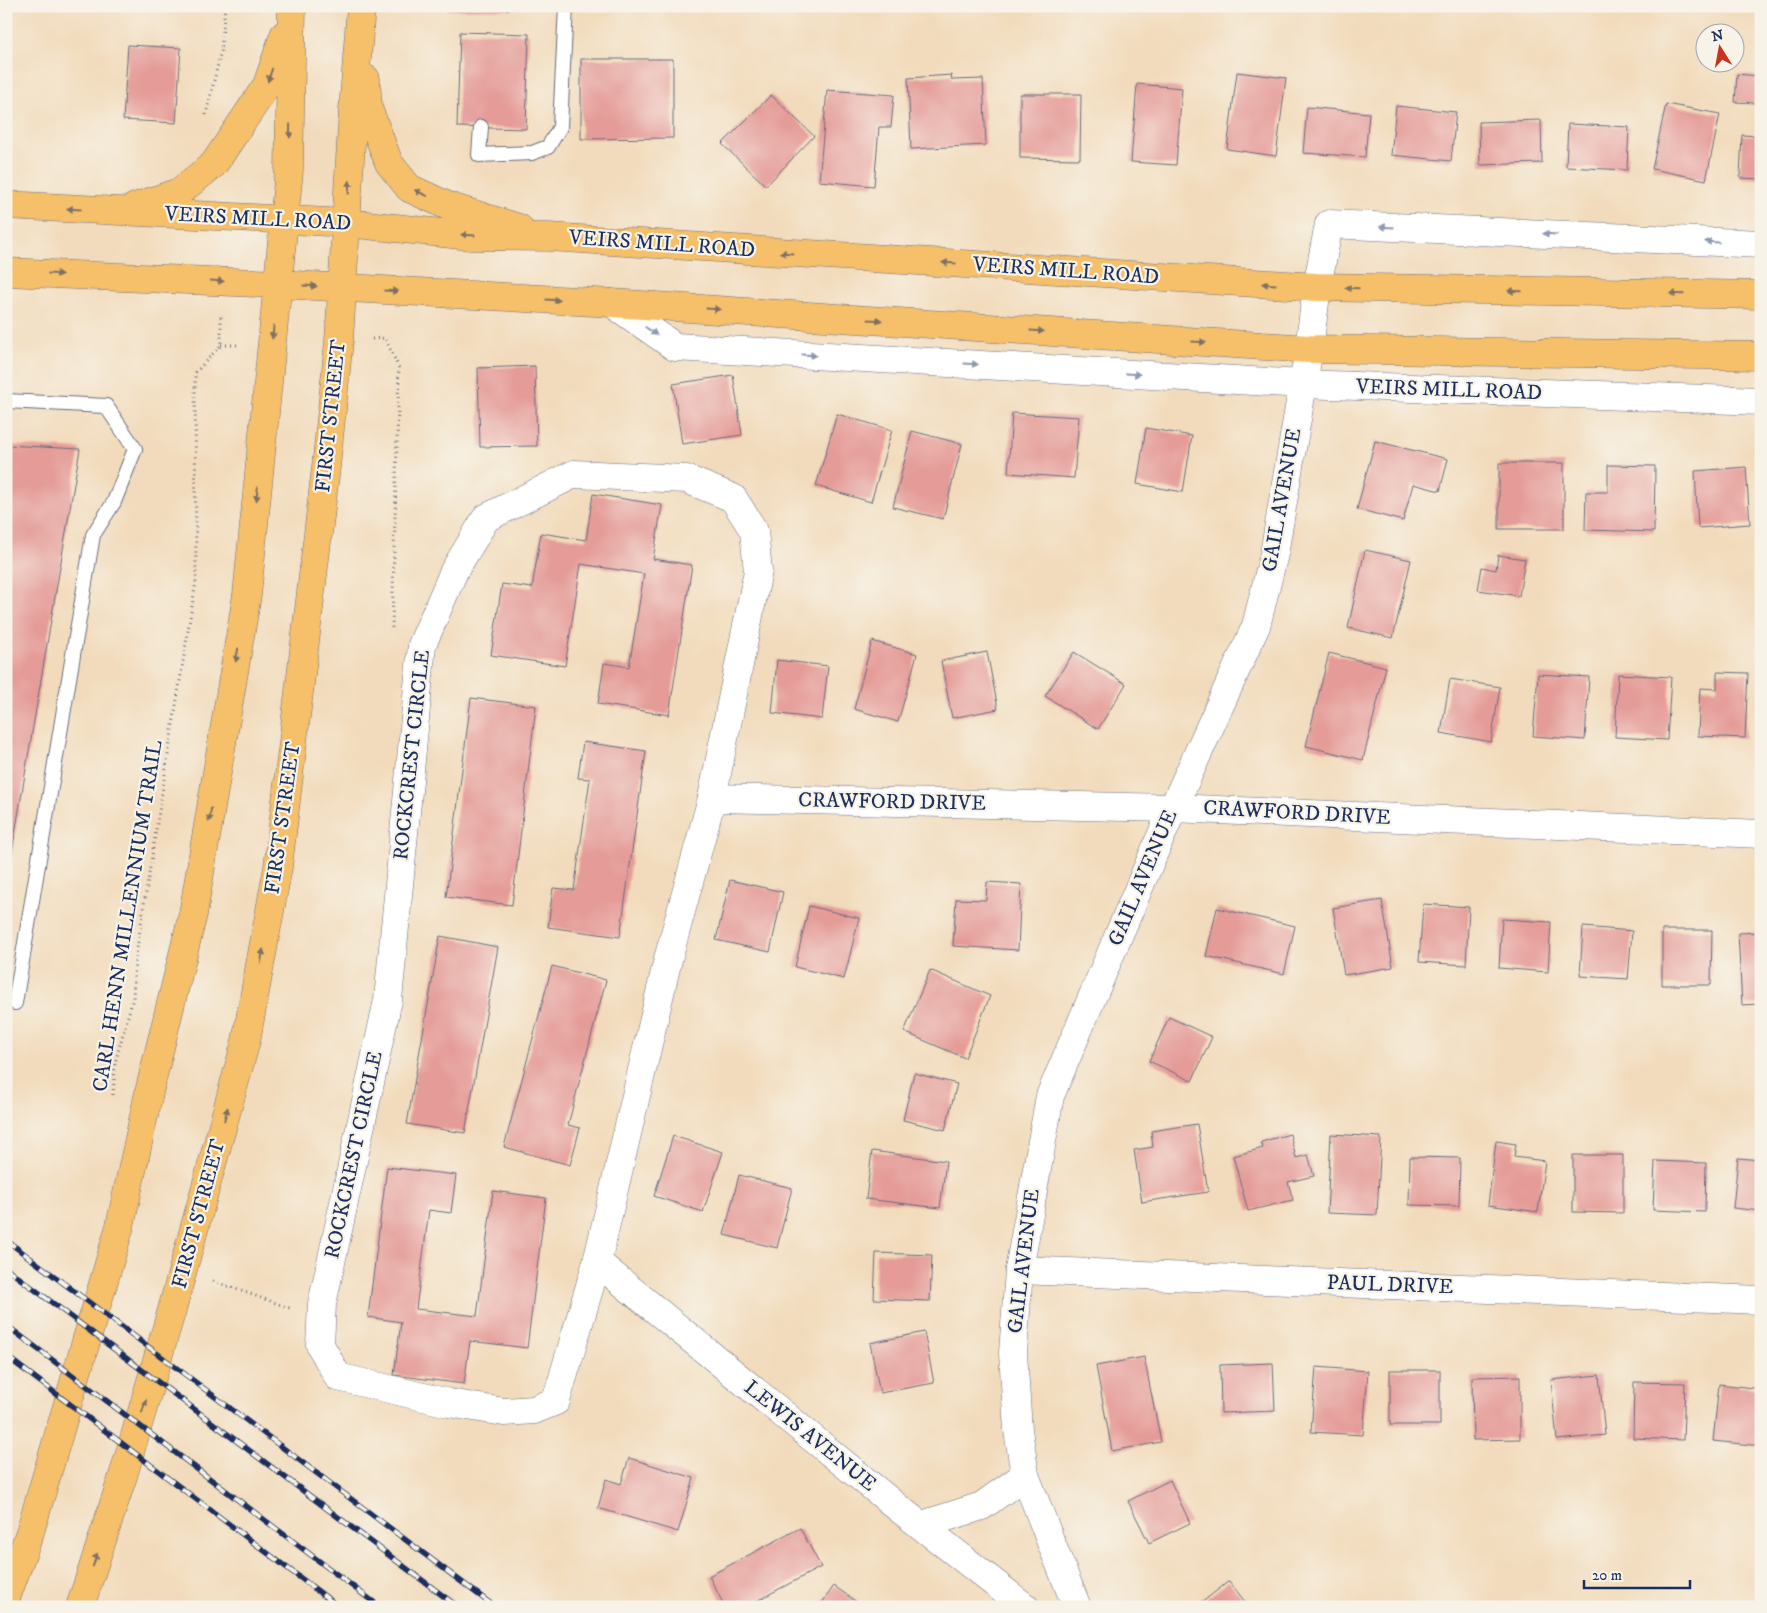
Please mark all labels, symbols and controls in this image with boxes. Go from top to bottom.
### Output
north arrow [1694,22,1744,72]
text: N [1710,26,1726,46]
one-way arrow [266,68,274,83]
one-way arrow [285,123,293,139]
one-way arrow [345,179,353,195]
one-way arrow [414,189,428,197]
street label: VEIRS MILL ROAD [163,201,352,237]
one-way arrow [66,204,82,212]
one-way arrow [1379,222,1395,230]
street label: VEIRS MILL ROAD [567,224,756,263]
one-way arrow [1541,230,1557,238]
one-way arrow [459,231,475,239]
one-way arrow [1704,238,1720,246]
one-way arrow [779,248,795,256]
street label: VEIRS MILL ROAD [971,251,1160,290]
one-way arrow [941,259,957,267]
one-way arrow [47,270,63,278]
one-way arrow [210,277,226,285]
one-way arrow [1260,280,1276,288]
one-way arrow [302,282,318,290]
one-way arrow [1344,284,1360,292]
one-way arrow [1506,287,1522,295]
one-way arrow [383,288,399,296]
one-way arrow [1669,290,1685,298]
one-way arrow [546,296,562,304]
one-way arrow [705,306,721,314]
one-way arrow [867,317,883,325]
one-way arrow [269,325,277,341]
one-way arrow [645,326,658,336]
one-way arrow [1029,327,1045,335]
street label: FIRST STREET [310,338,352,494]
one-way arrow [1191,338,1207,346]
one-way arrow [801,351,817,359]
one-way arrow [963,361,979,369]
one-way arrow [1125,371,1141,379]
street label: VEIRS MILL ROAD [1354,374,1543,406]
street label: GAIL AVENUE [1257,426,1307,574]
one-way arrow [253,486,261,502]
one-way arrow [233,648,241,664]
street label: ROCKCREST CIRCLE [388,648,436,862]
street label: CARL HENN MILLENNIUM TRAIL [87,738,169,1094]
street label: FIRST STREET [259,740,307,896]
street label: CRAWFORD DRIVE [798,787,986,817]
street label: CRAWFORD DRIVE [1203,795,1392,831]
street label: GAIL AVENUE [1103,806,1183,950]
one-way arrow [205,808,213,824]
one-way arrow [258,948,266,964]
street label: ROCKCREST CIRCLE [319,1049,389,1261]
one-way arrow [223,1107,231,1122]
street label: FIRST STREET [167,1136,231,1291]
street label: GAIL AVENUE [1002,1187,1046,1335]
street label: PAUL DRIVE [1326,1270,1454,1300]
street label: LEWIS AVENUE [739,1375,881,1497]
one-way arrow [141,1398,149,1413]
one-way arrow [92,1553,99,1568]
scale bar [1584,1558,1691,1590]
text: 20 m [1592,1566,1622,1585]

